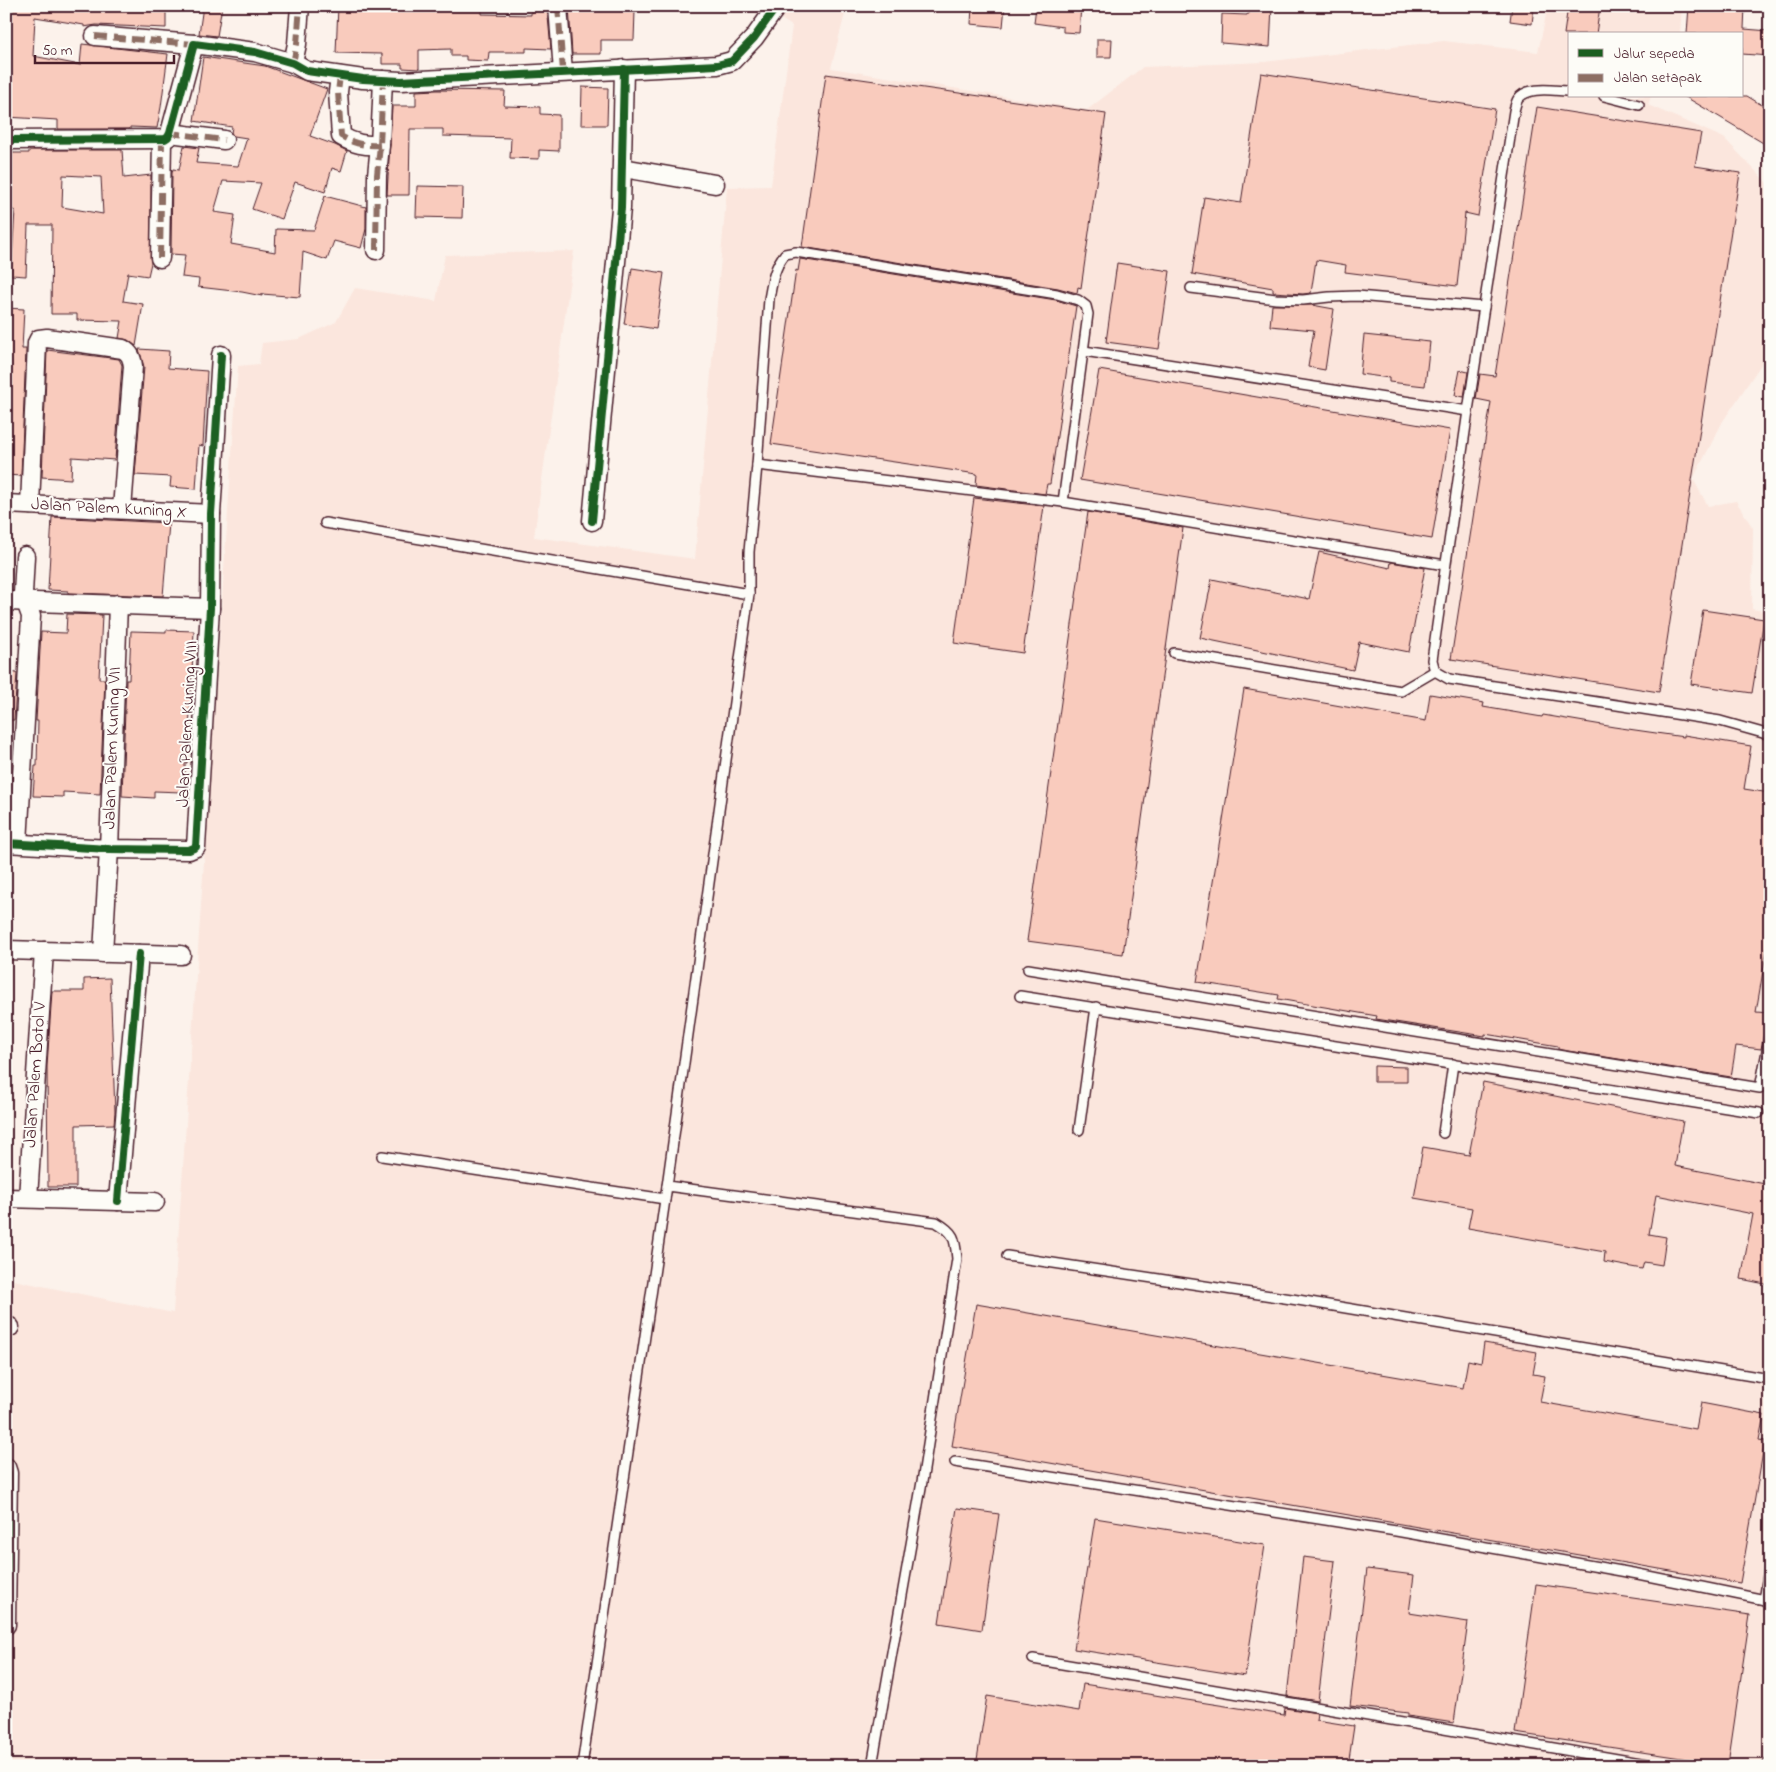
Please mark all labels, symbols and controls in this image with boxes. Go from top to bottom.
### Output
scale bar [35,32,174,64]
legend [1568,32,1744,98]
text: 50 m [42,40,73,62]
text: Jalur sepeda [1614,43,1695,65]
text: Jalan setapak [1614,67,1702,89]
street label: Jalan Palem Kuning X [30,492,188,527]
street label: Jalan Palem Kuning VIII [171,640,206,808]
street label: Jalan Palem Kuning VII [97,666,130,830]
street label: Jalan Palem Botol V [18,1001,54,1149]

